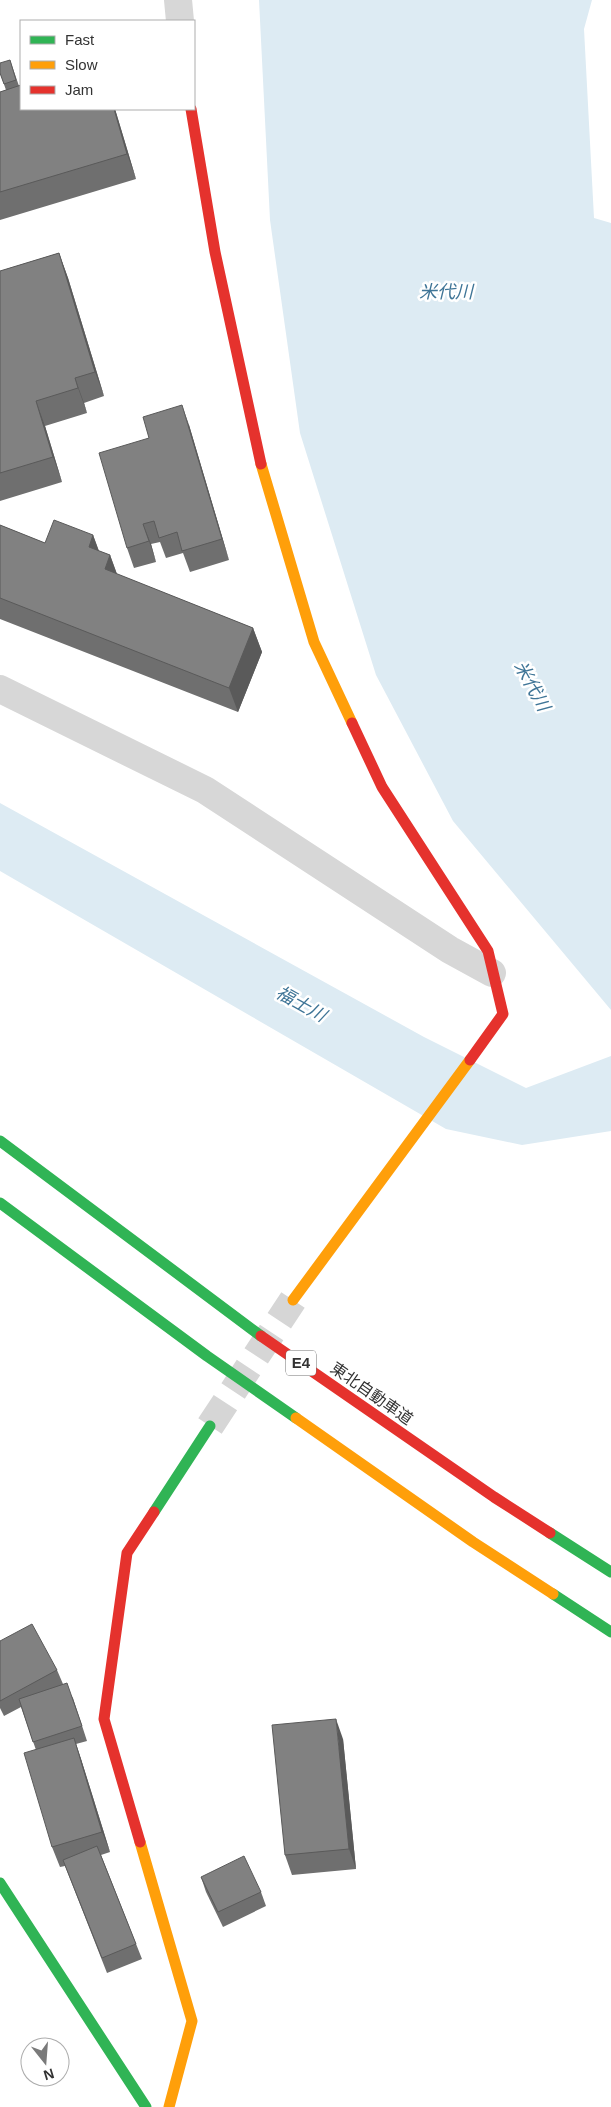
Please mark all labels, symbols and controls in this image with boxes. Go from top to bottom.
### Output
legend [20,20,195,110]
text: Fast [65,31,95,48]
text: Slow [65,56,98,73]
text: Jam [65,81,93,98]
water label: 米代川 [419,282,475,302]
water label: 米代川 [510,658,555,716]
water label: 福士川 [273,982,331,1027]
road number: E4 [286,1350,316,1376]
street label: 東北自動車道 [328,1359,416,1428]
north arrow [20,2037,70,2087]
text: N [42,2065,56,2084]

